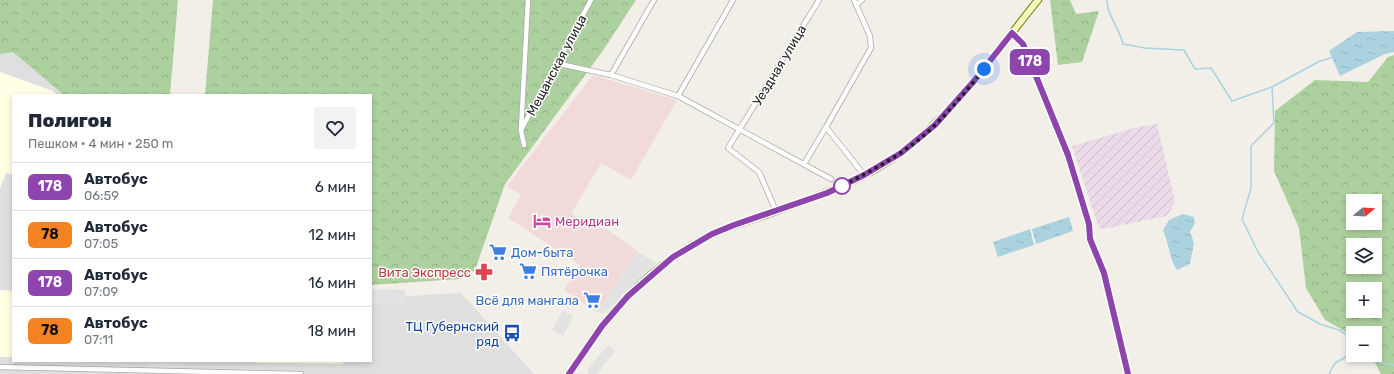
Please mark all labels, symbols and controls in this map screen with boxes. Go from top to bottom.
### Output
street label: Мещанская улица [523,12,589,118]
street label: Уездная улица [749,22,809,108]
line badge: 178 [1007,49,1053,75]
text: 178 [1018,53,1042,70]
your location [974,59,994,79]
button: heart [314,107,356,149]
text: Полигон [28,109,112,132]
text: Пешком · 4 мин · 250 m [28,136,173,151]
text: Автобус [84,170,148,188]
unlabelled marker [833,177,851,195]
text: 178 [38,178,62,195]
text: 6 мин [315,178,356,196]
text: 06:59 [84,188,119,203]
north arrow [1346,194,1382,230]
map controls [1346,194,1382,362]
hotel icon: Меридиан [532,211,552,231]
place label: Меридиан [555,214,619,229]
text: Автобус [84,218,148,236]
text: 78 [41,226,59,243]
text: 12 мин [309,226,356,244]
text: 07:05 [84,236,118,251]
button: layers [1346,238,1382,274]
supermarket icon: Дом-быта [488,242,508,262]
place label: Дом-быта [511,245,573,260]
supermarket icon: Пятёрочка [518,261,538,281]
pharmacy icon: Вита Экспресс [474,262,494,282]
place label: Пятёрочка [541,264,608,279]
place label: Вита Экспресс [378,265,471,280]
text: Автобус [84,266,148,284]
text: 178 [38,274,62,291]
text: 16 мин [308,274,356,292]
button: + [1346,282,1382,318]
text: 07:09 [84,284,118,299]
supermarket icon: Всё для мангала [582,290,602,310]
place label: Всё для мангала [476,293,579,308]
text: Автобус [84,314,148,332]
place label: ТЦ Губернский ряд [405,319,499,349]
text: 78 [41,322,59,339]
text: 18 мин [308,322,356,340]
bus stop icon: ТЦ Губернский ряд [502,323,522,343]
button: − [1346,326,1382,362]
text: 07:11 [84,332,113,347]

